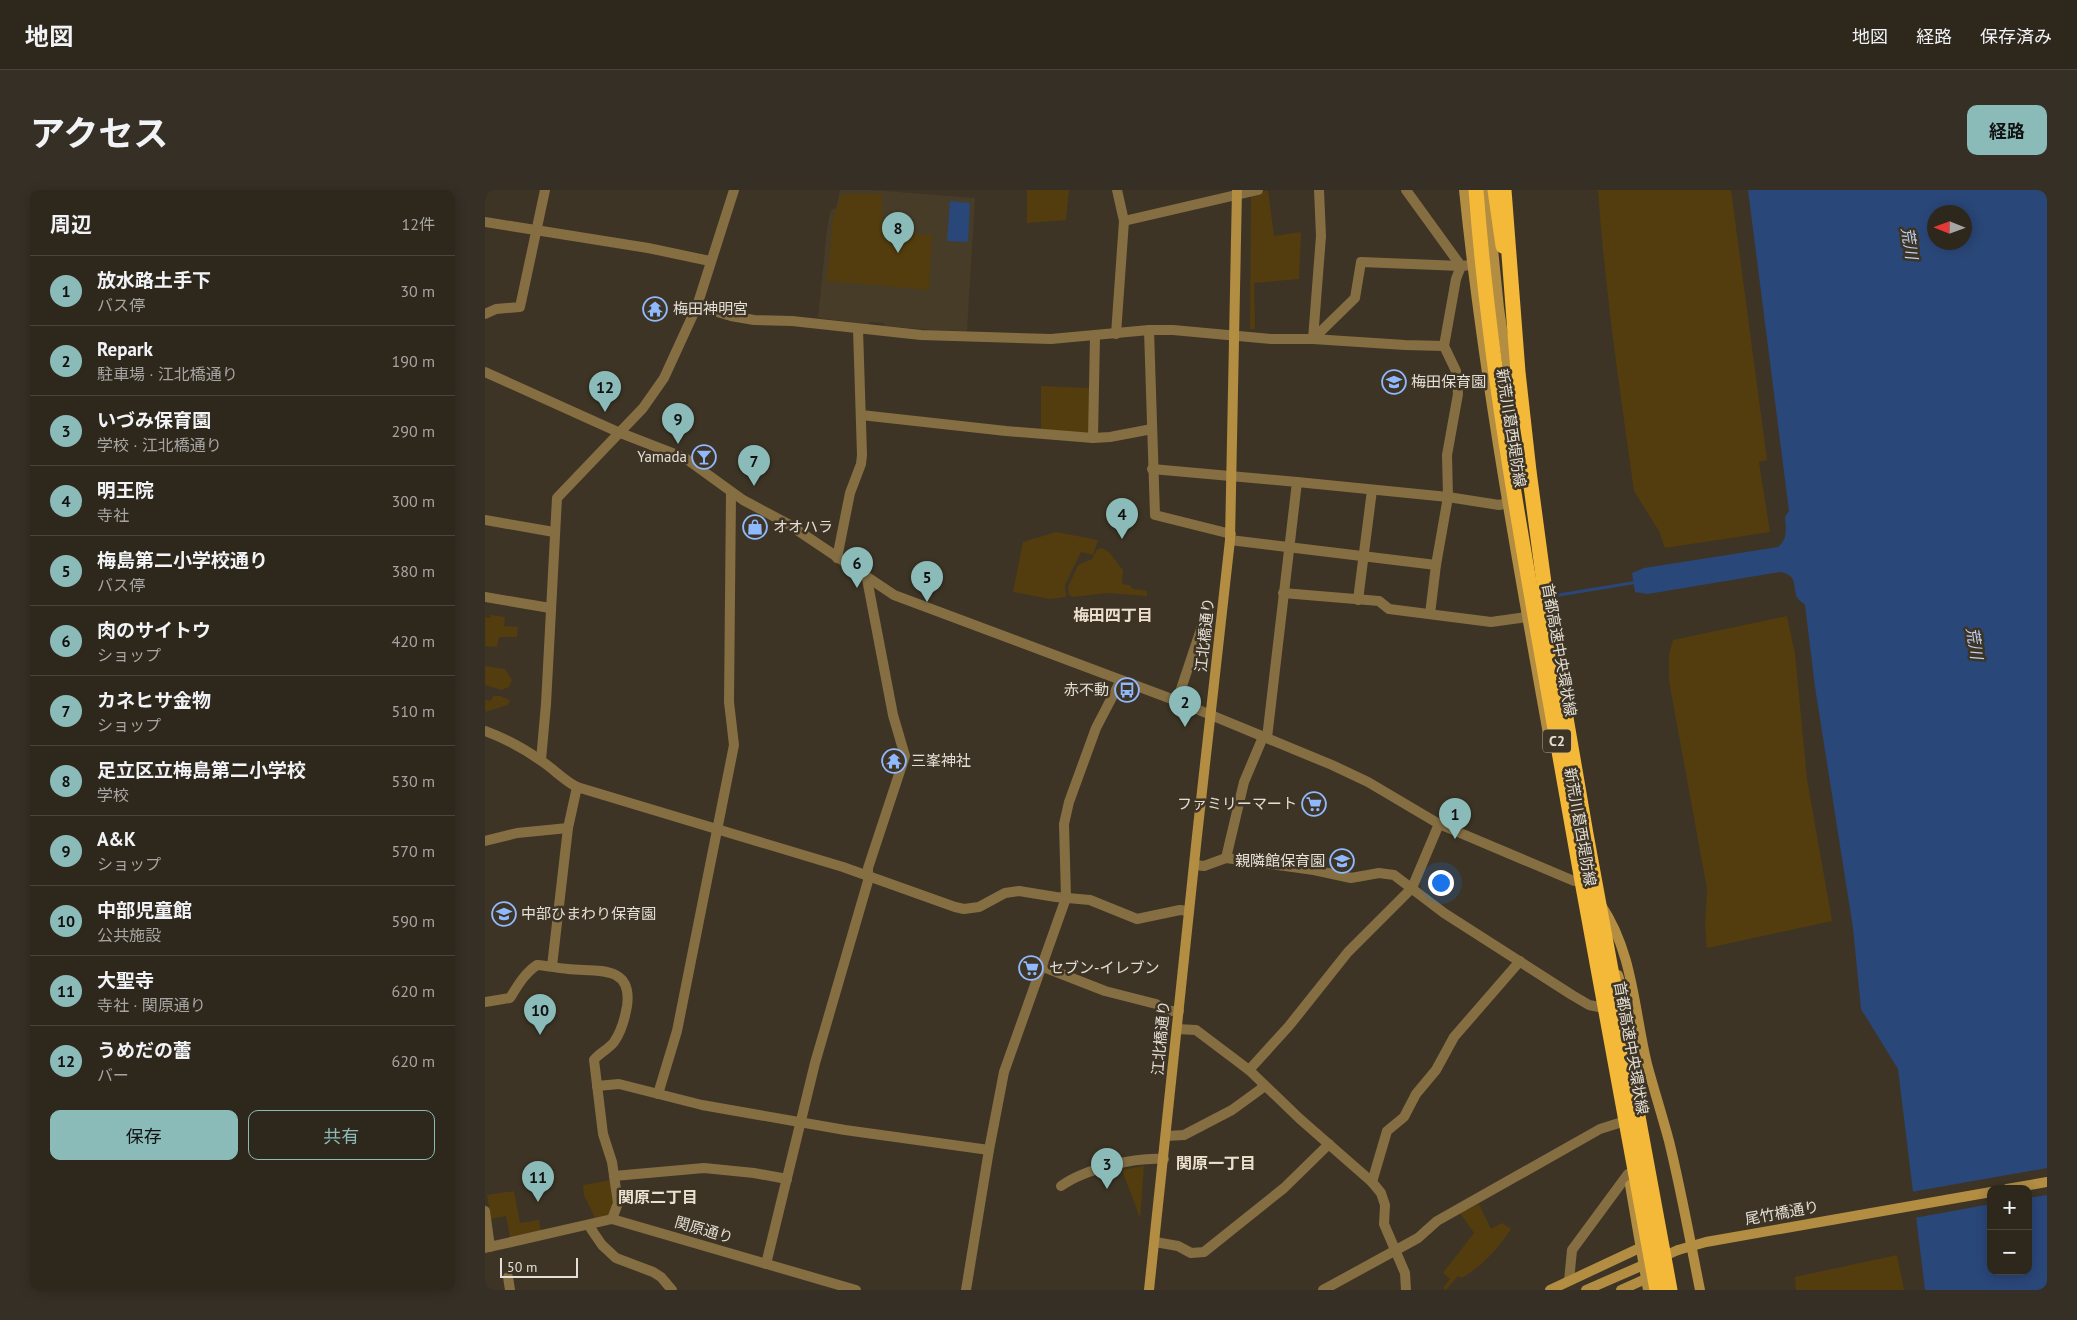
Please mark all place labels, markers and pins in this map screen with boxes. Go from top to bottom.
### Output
pin: 8 [882,212,914,253]
temple icon: 梅田神明宮 [642,296,668,322]
place label: 梅田神明宮 [673,299,748,318]
school or university icon: 梅田保育園 [1381,369,1407,395]
pin: 12 [589,371,621,412]
place label: 梅田保育園 [1411,372,1486,391]
pin: 9 [662,403,694,444]
bar icon: Yamada [691,444,717,470]
pin: 7 [738,445,770,486]
place label: Yamada [637,447,687,466]
pin: 4 [1106,498,1138,539]
shop icon: オオハラ [742,514,768,540]
place label: オオハラ [773,517,833,536]
pin: 6 [841,547,873,588]
pin: 5 [911,561,943,602]
bus stop icon: 赤不動 [1114,677,1140,703]
place label: 赤不動 [1064,680,1109,699]
pin: 2 [1169,686,1201,727]
temple icon: 三峯神社 [881,748,907,774]
place label: 三峯神社 [911,751,971,770]
supermarket icon: ファミリーマート [1301,791,1327,817]
place label: ファミリーマート [1177,794,1297,813]
pin: 1 [1439,798,1471,839]
school or university icon: 親隣館保育園 [1329,848,1355,874]
place label: 親隣館保育園 [1235,851,1325,870]
school or university icon: 中部ひまわり保育園 [491,901,517,927]
place label: 中部ひまわり保育園 [521,904,656,923]
supermarket icon: セブン-イレブン [1018,955,1044,981]
place label: セブン-イレブン [1049,958,1159,977]
pin: 10 [524,994,556,1035]
pin: 3 [1091,1148,1123,1189]
pin: 11 [522,1161,554,1202]

